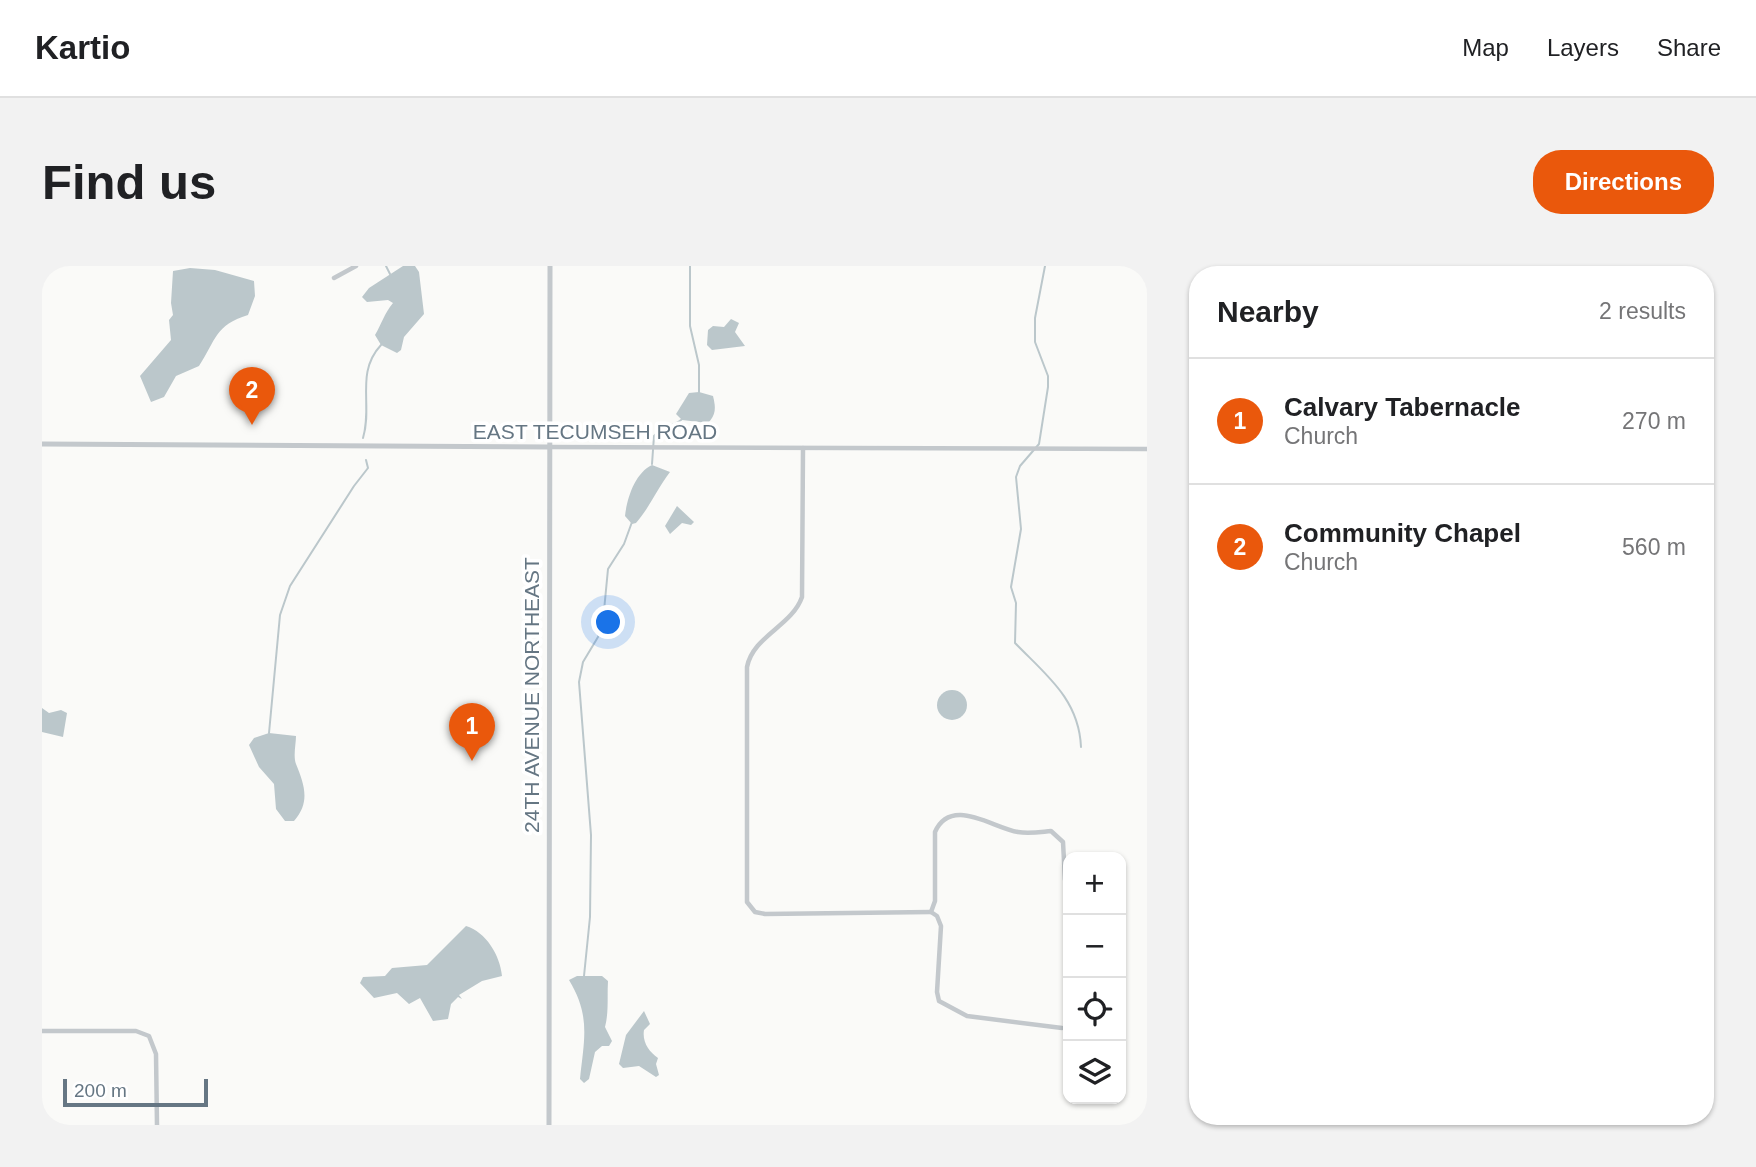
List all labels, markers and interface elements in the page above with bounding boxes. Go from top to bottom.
text: Kartio [35,29,130,66]
text: Map [1462,34,1509,61]
text: Layers [1547,34,1619,61]
text: Share [1657,34,1721,61]
button: Directions [1533,150,1714,214]
text: Find us [42,155,216,209]
text: Nearby [1217,295,1319,328]
text: 2 results [1599,298,1686,324]
pin: 2 [229,367,275,425]
text: Calvary Tabernacle [1284,392,1521,422]
text: 1 [1234,408,1246,434]
text: 270 m [1622,408,1686,434]
street label: EAST TECUMSEH ROAD [473,420,717,443]
text: Church [1284,423,1358,449]
text: Community Chapel [1284,518,1521,548]
text: 2 [1234,534,1246,560]
text: 560 m [1622,534,1686,560]
text: Church [1284,549,1358,575]
street label: 24TH AVENUE NORTHEAST [520,557,543,833]
your location [591,605,625,639]
pin: 1 [449,703,495,761]
map controls [1063,852,1126,1104]
button: + [1063,852,1126,915]
button: − [1063,915,1126,978]
button: locate [1063,978,1126,1041]
button: layers [1063,1041,1126,1104]
scale bar [63,1076,208,1108]
text: 200 m [74,1080,127,1101]

